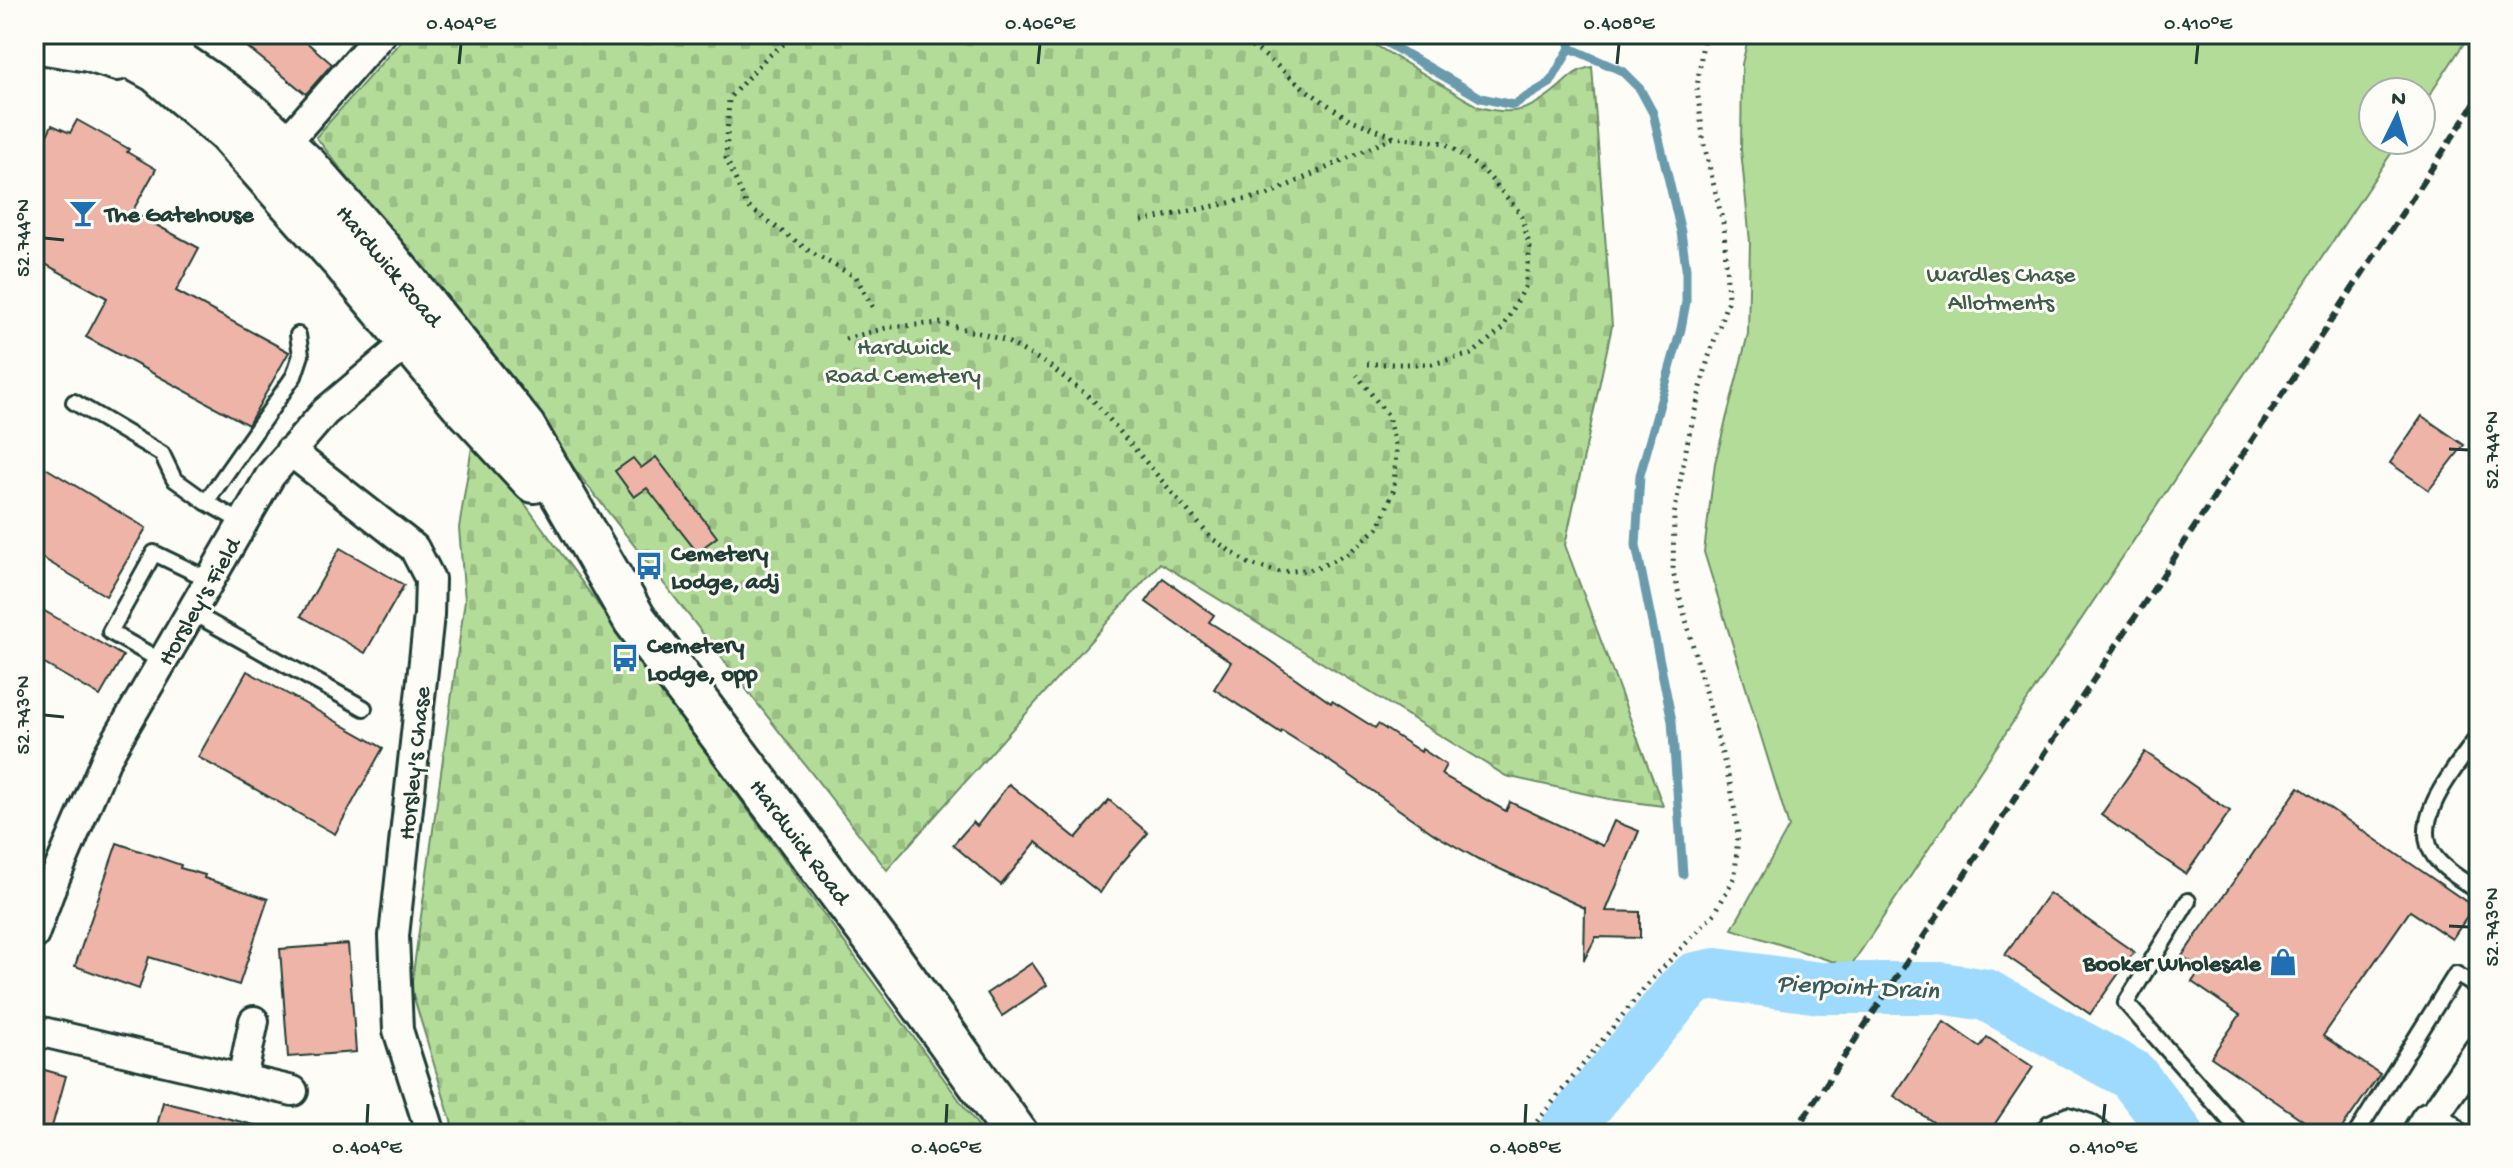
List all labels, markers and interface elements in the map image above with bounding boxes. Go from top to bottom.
text: 0.404°E [426,14,497,37]
text: 0.406°E [1005,14,1077,37]
text: 0.408°E [1584,14,1656,37]
text: 0.410°E [2164,14,2234,37]
north arrow [2357,76,2437,156]
text: N [2390,86,2407,114]
bar icon: The Gatehouse [68,198,98,228]
text: 52.744°N [14,199,37,277]
street label: Hardwick Road [328,200,448,336]
place label: The Gatehouse [103,202,255,231]
park label: Wardles Chase Allotments [1927,262,2076,319]
park label: Hardwick Road Cemetery [825,335,981,392]
text: 52.744°N [2483,411,2506,489]
street label: Horsley's Field [153,532,250,672]
place label: Cemetery Lodge, adj [671,541,780,598]
bus stop icon: Cemetery Lodge, adj [634,551,664,581]
place label: Cemetery Lodge, opp [647,633,758,690]
bus stop icon: Cemetery Lodge, opp [610,643,640,673]
text: 52.743°N [14,676,37,754]
street label: Horsley's Chase [394,685,439,841]
street label: Hardwick Road [741,774,856,913]
text: 52.743°N [2483,888,2506,966]
shop icon: Booker Wholesale [2268,947,2298,977]
place label: Booker Wholesale [2082,951,2263,980]
water label: Pierpoint Drain [1776,970,1940,1009]
text: 0.404°E [332,1138,403,1161]
text: 0.406°E [911,1138,983,1161]
text: 0.408°E [1490,1138,1562,1161]
text: 0.410°E [2069,1138,2139,1161]

